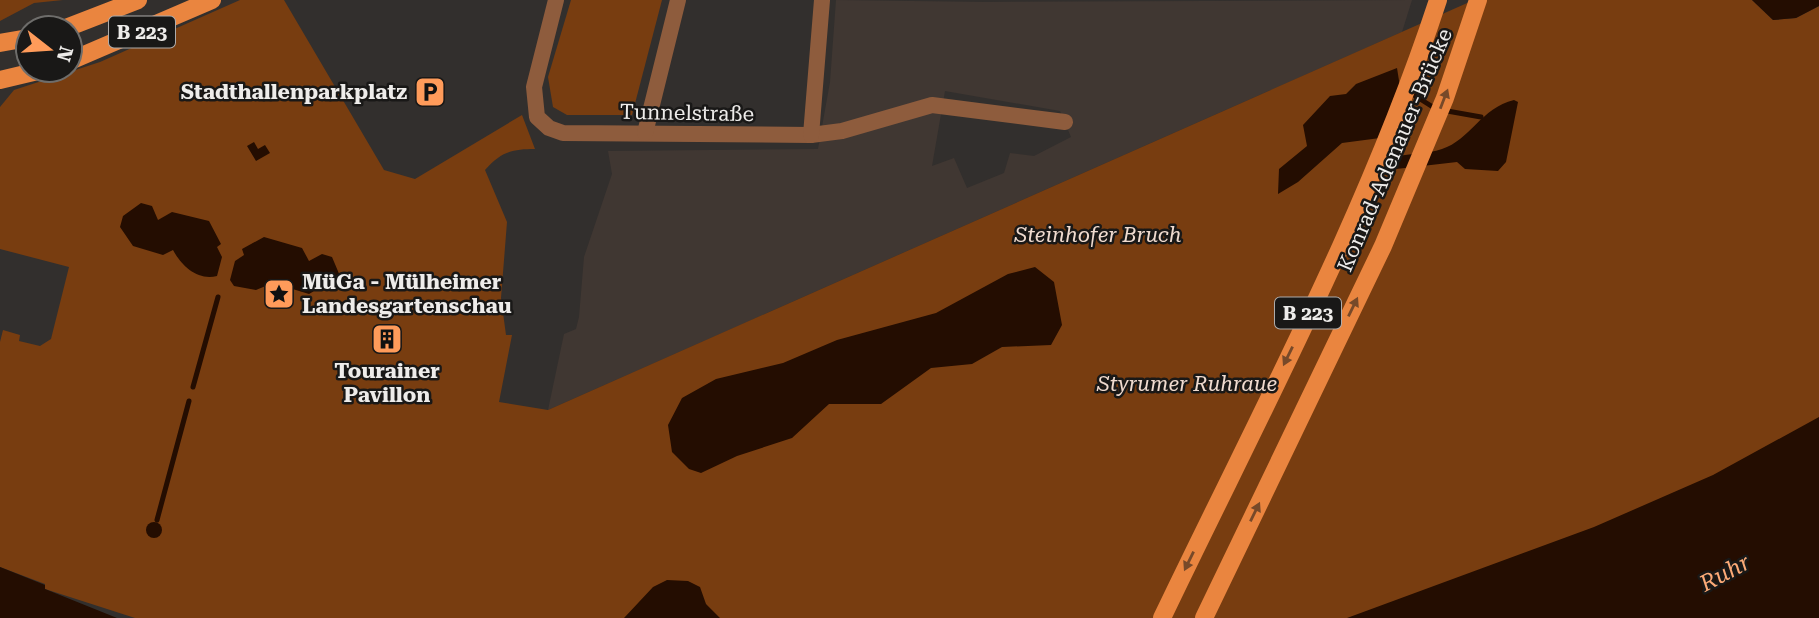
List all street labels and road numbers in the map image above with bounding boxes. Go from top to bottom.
road number: B 223 [109,16,175,48]
street label: Konrad-Adenauer-Brücke [1333,25,1457,275]
street label: Tunnelstraße [620,100,754,126]
road number: B 223 [1275,298,1341,328]

